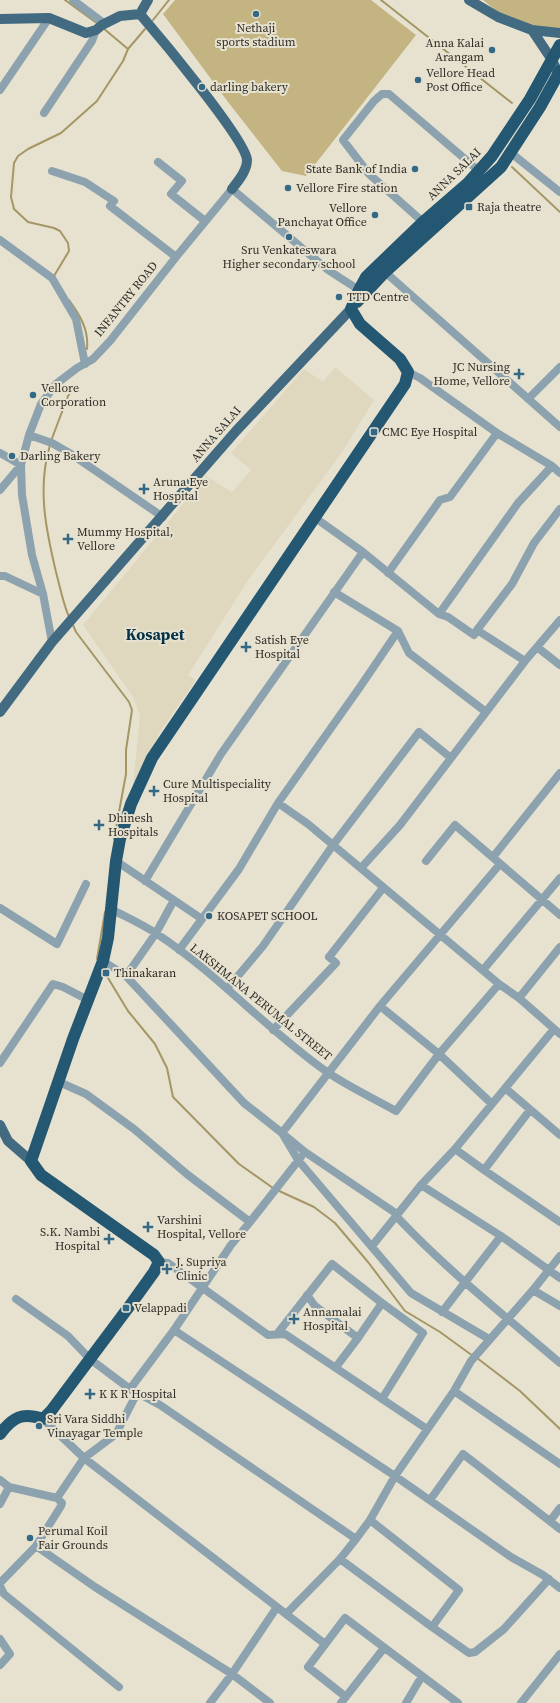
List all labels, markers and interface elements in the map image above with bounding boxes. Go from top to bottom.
marker: Nethaji sports stadium [251,9,261,19]
place label: Nethaji sports stadium [216,20,296,50]
place label: Anna Kalai Arangam [425,35,484,65]
marker: Anna Kalai Arangam [487,45,497,55]
place label: Vellore Head Post Office [426,65,495,95]
marker: Vellore Head Post Office [413,75,423,85]
place label: darling bakery [210,79,289,95]
marker: darling bakery [197,82,207,92]
street label: ANNA SALAI [424,144,484,204]
place label: State Bank of India [306,161,408,177]
marker: State Bank of India [410,164,420,174]
place label: Vellore Fire station [296,180,398,196]
marker: Vellore Fire station [283,183,293,193]
place label: Raja theatre [477,199,541,215]
place label: Vellore Panchayat Office [278,200,367,230]
marker: Raja theatre [464,202,474,212]
marker: Vellore Panchayat Office [370,210,380,220]
marker: Sru Venkateswara Higher secondary school [284,232,294,242]
place label: Sru Venkateswara Higher secondary school [222,242,356,272]
street label: INFANTRY ROAD [91,258,161,340]
place label: TTD Centre [347,289,409,305]
marker: TTD Centre [334,292,344,302]
place label: JC Nursing Home, Vellore [433,359,510,389]
marker: JC Nursing Home, Vellore [513,368,525,380]
place label: Vellore Corporation [41,380,106,410]
marker: Vellore Corporation [28,390,38,400]
street label: ANNA SALAI [187,403,245,465]
place label: CMC Eye Hospital [382,424,478,440]
marker: CMC Eye Hospital [369,427,379,437]
place label: Darling Bakery [20,448,101,464]
marker: Darling Bakery [7,451,17,461]
place label: Aruna Eye Hospital [153,474,208,504]
marker: Aruna Eye Hospital [138,483,150,495]
place label: Mummy Hospital, Vellore [77,524,173,554]
marker: Mummy Hospital, Vellore [62,533,74,545]
district label: Kosapet [125,623,185,645]
place label: Satish Eye Hospital [255,632,309,662]
marker: Satish Eye Hospital [240,641,252,653]
place label: Cure Multispeciality Hospital [163,776,272,806]
marker: Cure Multispeciality Hospital [148,785,160,797]
place label: Dhinesh Hospitals [108,810,158,840]
marker: Dhinesh Hospitals [93,819,105,831]
place label: KOSAPET SCHOOL [217,908,318,924]
marker: KOSAPET SCHOOL [204,911,214,921]
street label: LAKSHMANA PERUMAL STREET [187,940,336,1065]
place label: Thinakaran [114,965,176,981]
marker: Thinakaran [101,968,111,978]
place label: Varshini Hospital, Vellore [157,1212,246,1242]
marker: Varshini Hospital, Vellore [142,1221,154,1233]
place label: S.K. Nambi Hospital [40,1224,100,1254]
marker: S.K. Nambi Hospital [103,1233,115,1245]
place label: J. Supriya Clinic [175,1254,228,1284]
marker: J. Supriya Clinic [161,1263,173,1275]
place label: Velappadi [134,1300,187,1316]
marker: Velappadi [121,1303,131,1313]
place label: Annamalai Hospital [303,1304,362,1334]
marker: Annamalai Hospital [288,1313,300,1325]
place label: K K R Hospital [99,1386,177,1402]
marker: K K R Hospital [84,1388,96,1400]
place label: Sri Vara Siddhi Vinayagar Temple [47,1411,143,1441]
marker: Sri Vara Siddhi Vinayagar Temple [34,1421,44,1431]
place label: Perumal Koil Fair Grounds [38,1523,108,1553]
marker: Perumal Koil Fair Grounds [25,1533,35,1543]

